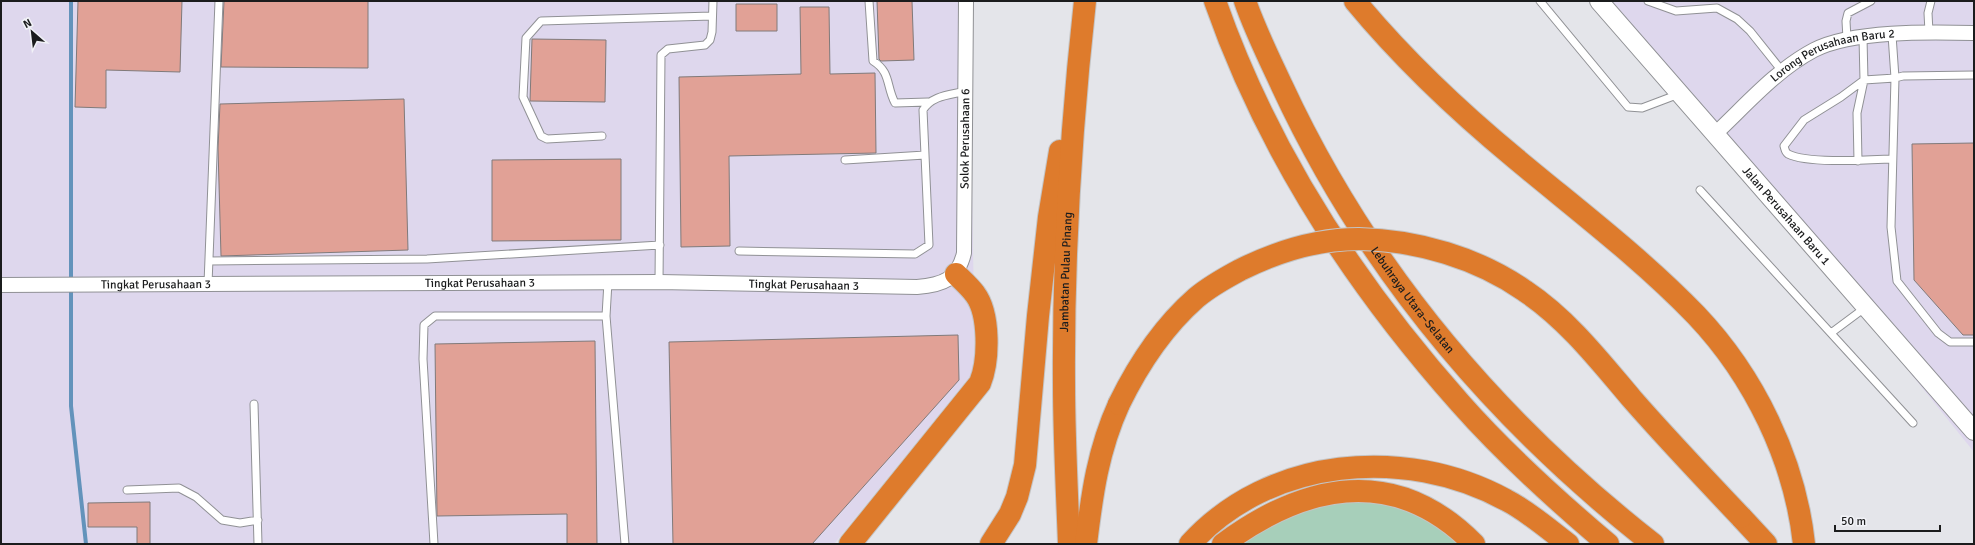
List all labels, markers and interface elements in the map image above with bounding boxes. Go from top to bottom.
north arrow [12,12,52,52]
text: N [21,16,34,31]
street label: Lorong Perusahaan Baru 2 [1767,26,1895,86]
street label: Solok Perusahaan 6 [958,88,973,189]
street label: Jalan Perusahaan Baru 1 [1739,164,1833,269]
street label: Jambatan Pulau Pinang [1057,212,1076,332]
street label: Lebuhraya Utara–Selatan [1367,244,1457,357]
street label: Tingkat Perusahaan 3 [425,276,535,291]
street label: Tingkat Perusahaan 3 [101,277,211,293]
street label: Tingkat Perusahaan 3 [749,277,859,294]
scale bar [1835,507,1940,533]
text: 50 m [1841,514,1866,529]

